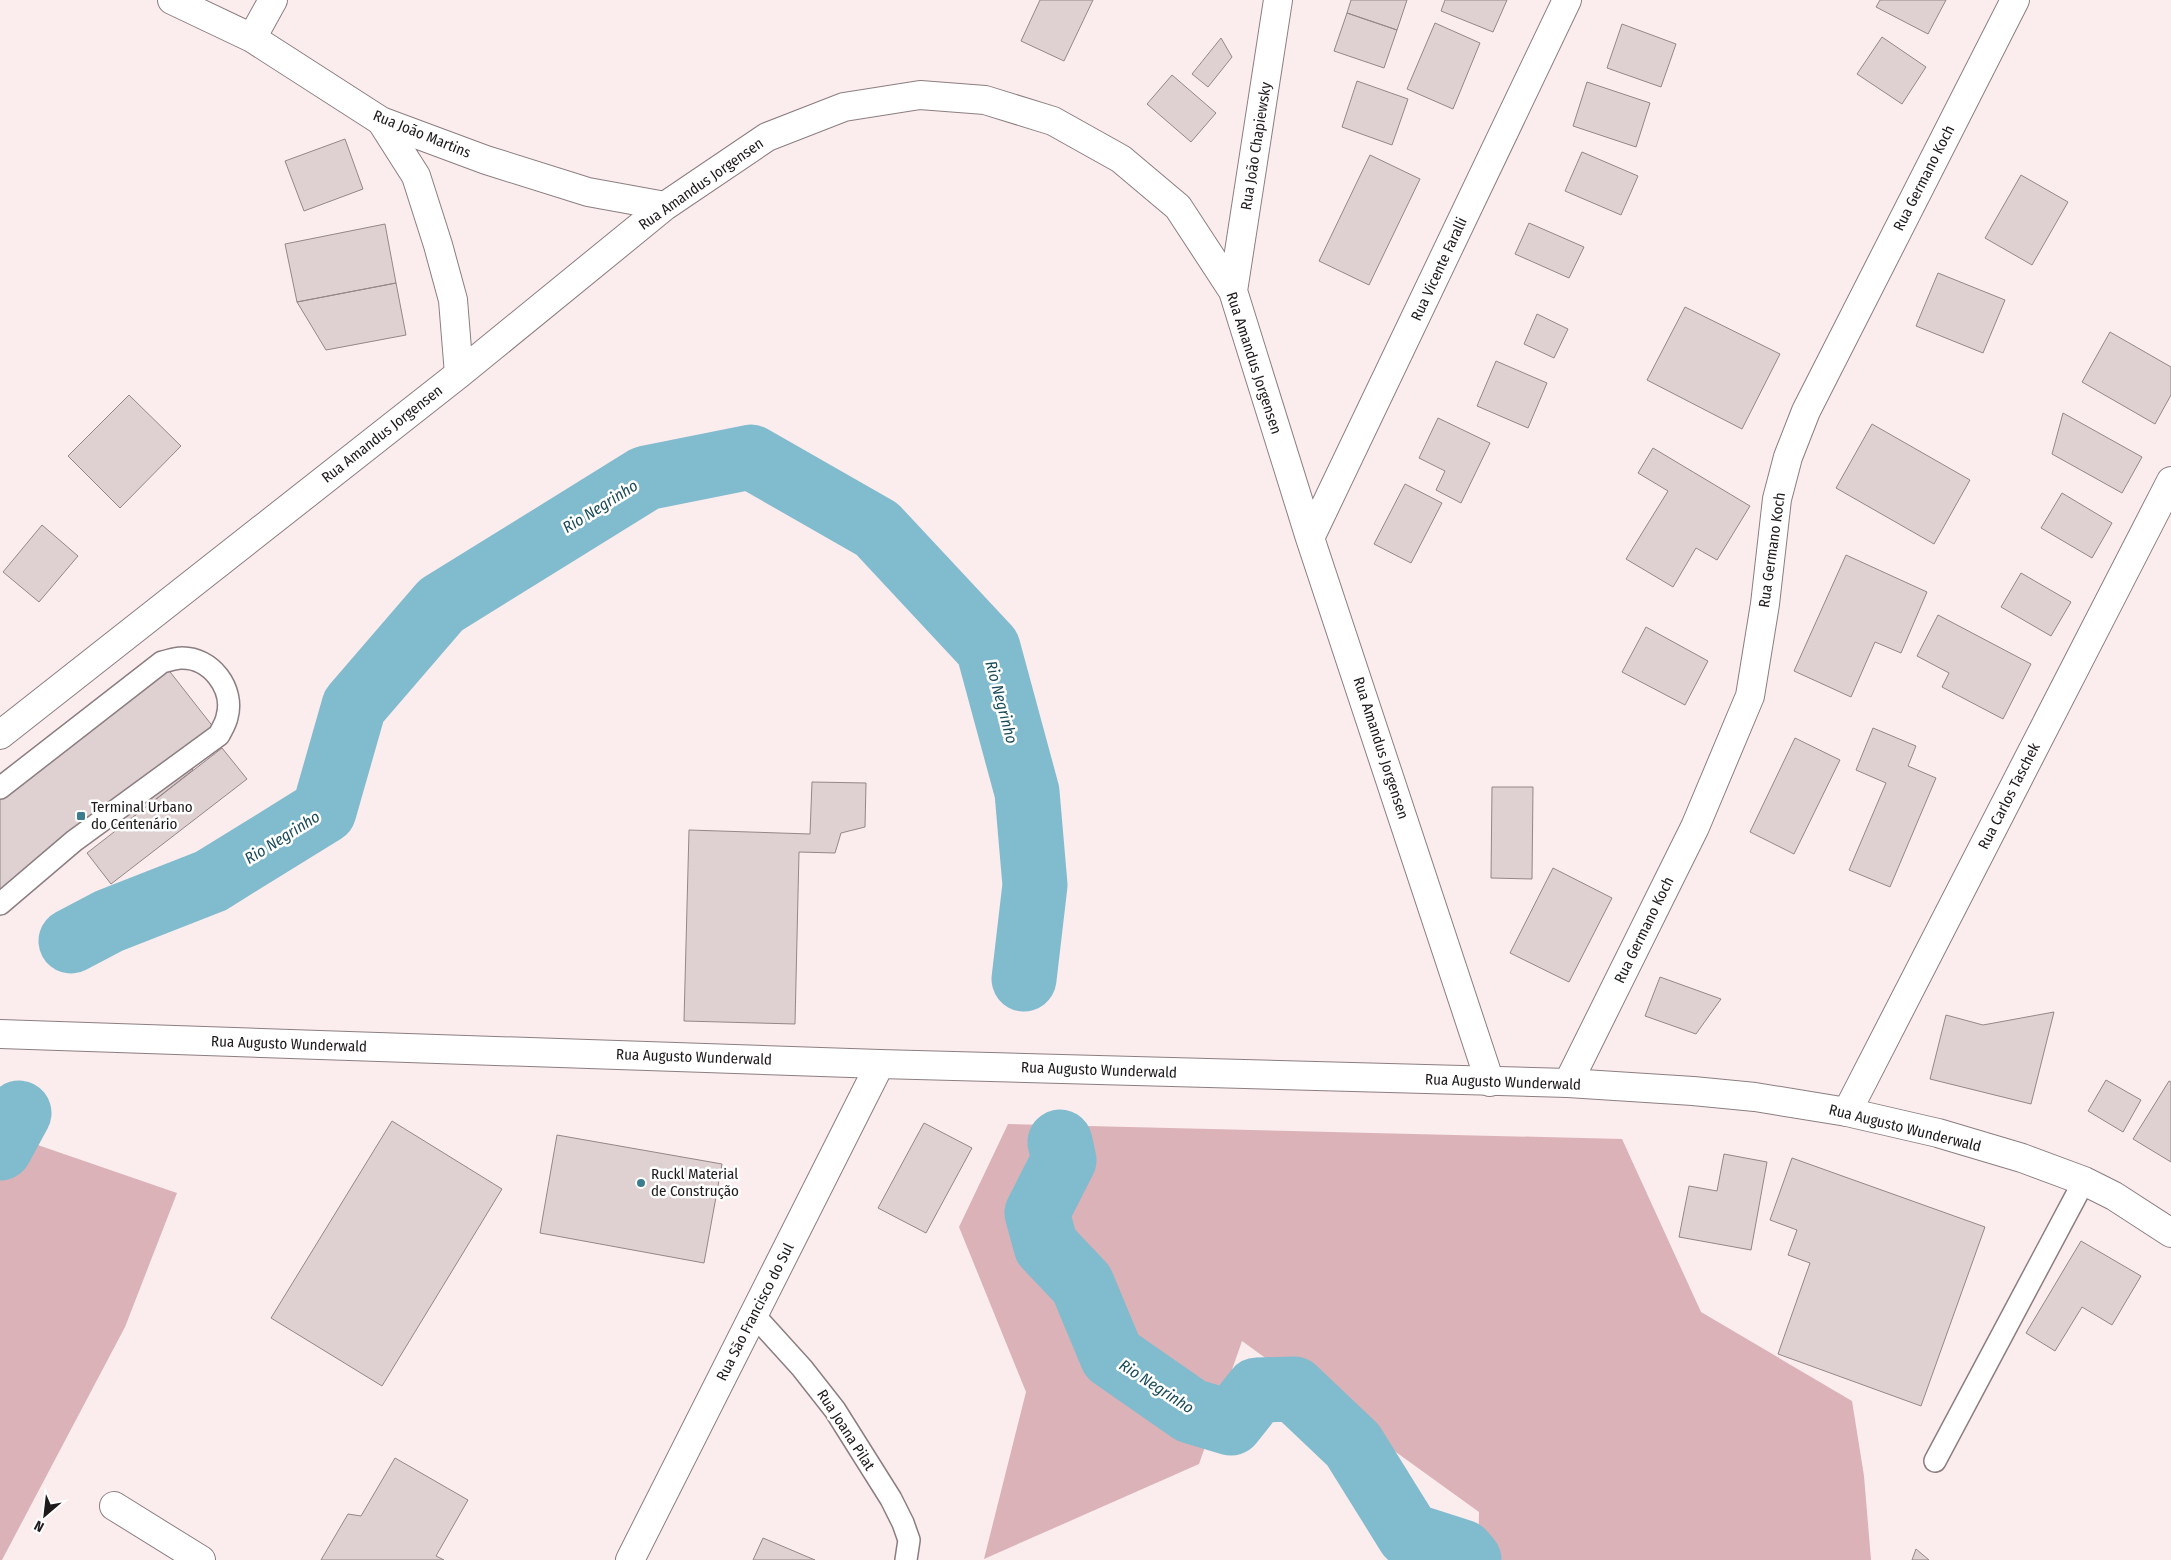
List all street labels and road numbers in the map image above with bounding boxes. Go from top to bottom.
street label: Rua João Chapiewsky [1237,80,1275,211]
street label: Rua João Martins [371,106,473,162]
street label: Rua Germano Koch [1890,122,1958,234]
street label: Rua Amandus Jorgensen [635,134,767,234]
street label: Rua Vicente Faralli [1407,214,1471,324]
street label: Rua Amandus Jorgensen [1223,290,1285,436]
street label: Rua Amandus Jorgensen [318,381,446,487]
street label: Rua Germano Koch [1755,491,1789,609]
street label: Rua Amandus Jorgensen [1350,675,1412,821]
street label: Rua Carlos Taschek [1974,740,2044,852]
street label: Rua Germano Koch [1610,874,1678,986]
street label: Rua Augusto Wunderwald [211,1032,367,1056]
street label: Rua Augusto Wunderwald [616,1045,772,1069]
street label: Rua Augusto Wunderwald [1021,1058,1177,1082]
street label: Rua Augusto Wunderwald [1425,1070,1581,1094]
street label: Rua Augusto Wunderwald [1827,1100,1983,1156]
street label: Rua São Francisco do Sul [712,1240,798,1384]
street label: Rua Joana Pilat [813,1386,879,1474]

